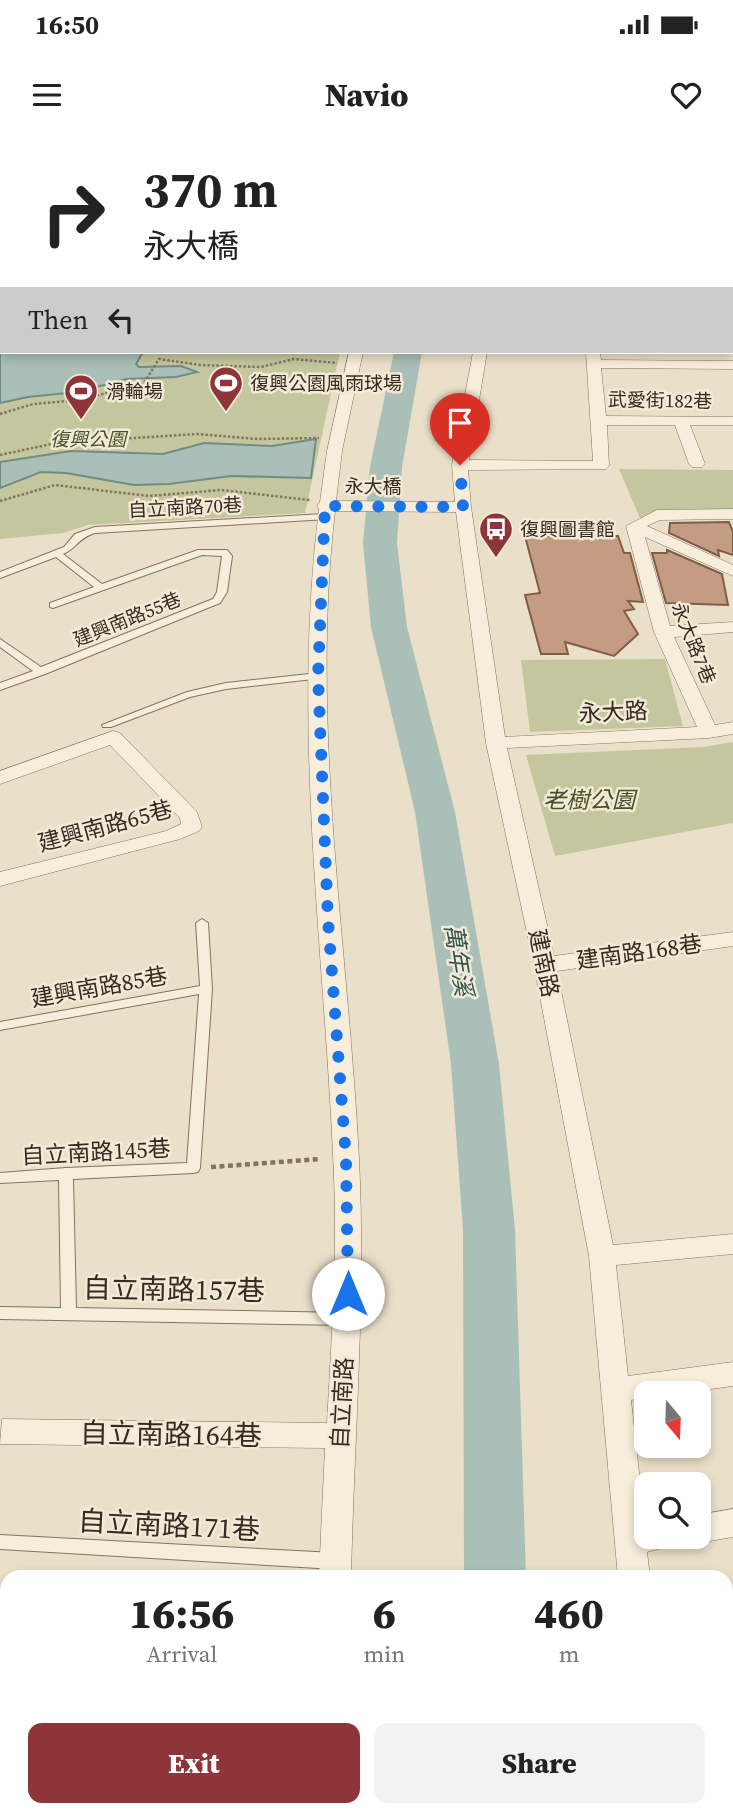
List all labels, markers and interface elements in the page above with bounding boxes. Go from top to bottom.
text: 16:50 [35,7,99,43]
text: Navio [325,73,408,117]
icon: menu [28,76,66,114]
icon: heart [667,76,705,114]
text: 370 m [143,156,278,223]
icon: right [28,168,119,259]
text: 永大橋 [143,224,239,268]
icon: left [102,301,140,339]
text: Then [28,302,88,338]
sports icon: 復興公園風雨球場 [207,364,245,413]
place label: 復興公園風雨球場 [250,370,402,396]
sports icon: 滑輪場 [62,372,100,421]
place label: 滑輪場 [106,378,163,404]
street label: 武愛街182巷 [608,386,712,414]
pin [430,393,490,465]
icon: arrive [441,404,479,442]
park label: 復興公園 [50,426,129,452]
street label: 永大橋 [344,473,402,499]
street label: 自立南路70巷 [127,491,243,523]
bus stop icon: 復興圖書館 [477,510,515,559]
place label: 復興圖書館 [520,516,615,542]
street label: 建興南路55巷 [69,586,185,652]
street label: 永大路7巷 [666,598,722,688]
street label: 永大路 [578,694,648,730]
park label: 老樹公園 [543,784,638,816]
street label: 建興南路65巷 [34,793,176,859]
water label: 萬年溪 [437,922,481,1001]
street label: 建南路 [521,926,567,1000]
street label: 建南路168巷 [574,927,704,977]
street label: 建興南路85巷 [28,959,170,1015]
street label: 自立南路145巷 [21,1132,171,1172]
position arrow [311,1257,385,1331]
street label: 自立南路157巷 [83,1268,265,1310]
street label: 自立南路 [324,1356,360,1450]
north arrow [634,1381,710,1458]
map controls [634,1381,711,1549]
street label: 自立南路164巷 [80,1413,262,1455]
button: search [634,1472,711,1549]
street label: 自立南路171巷 [77,1501,261,1549]
text: 16:56 [129,1584,234,1642]
text: 6 [373,1584,396,1642]
text: 460 [534,1584,604,1642]
text: Arrival [146,1638,217,1670]
text: min [364,1638,405,1670]
text: m [559,1638,579,1670]
button: Exit [28,1723,360,1803]
button: Share [374,1723,705,1803]

